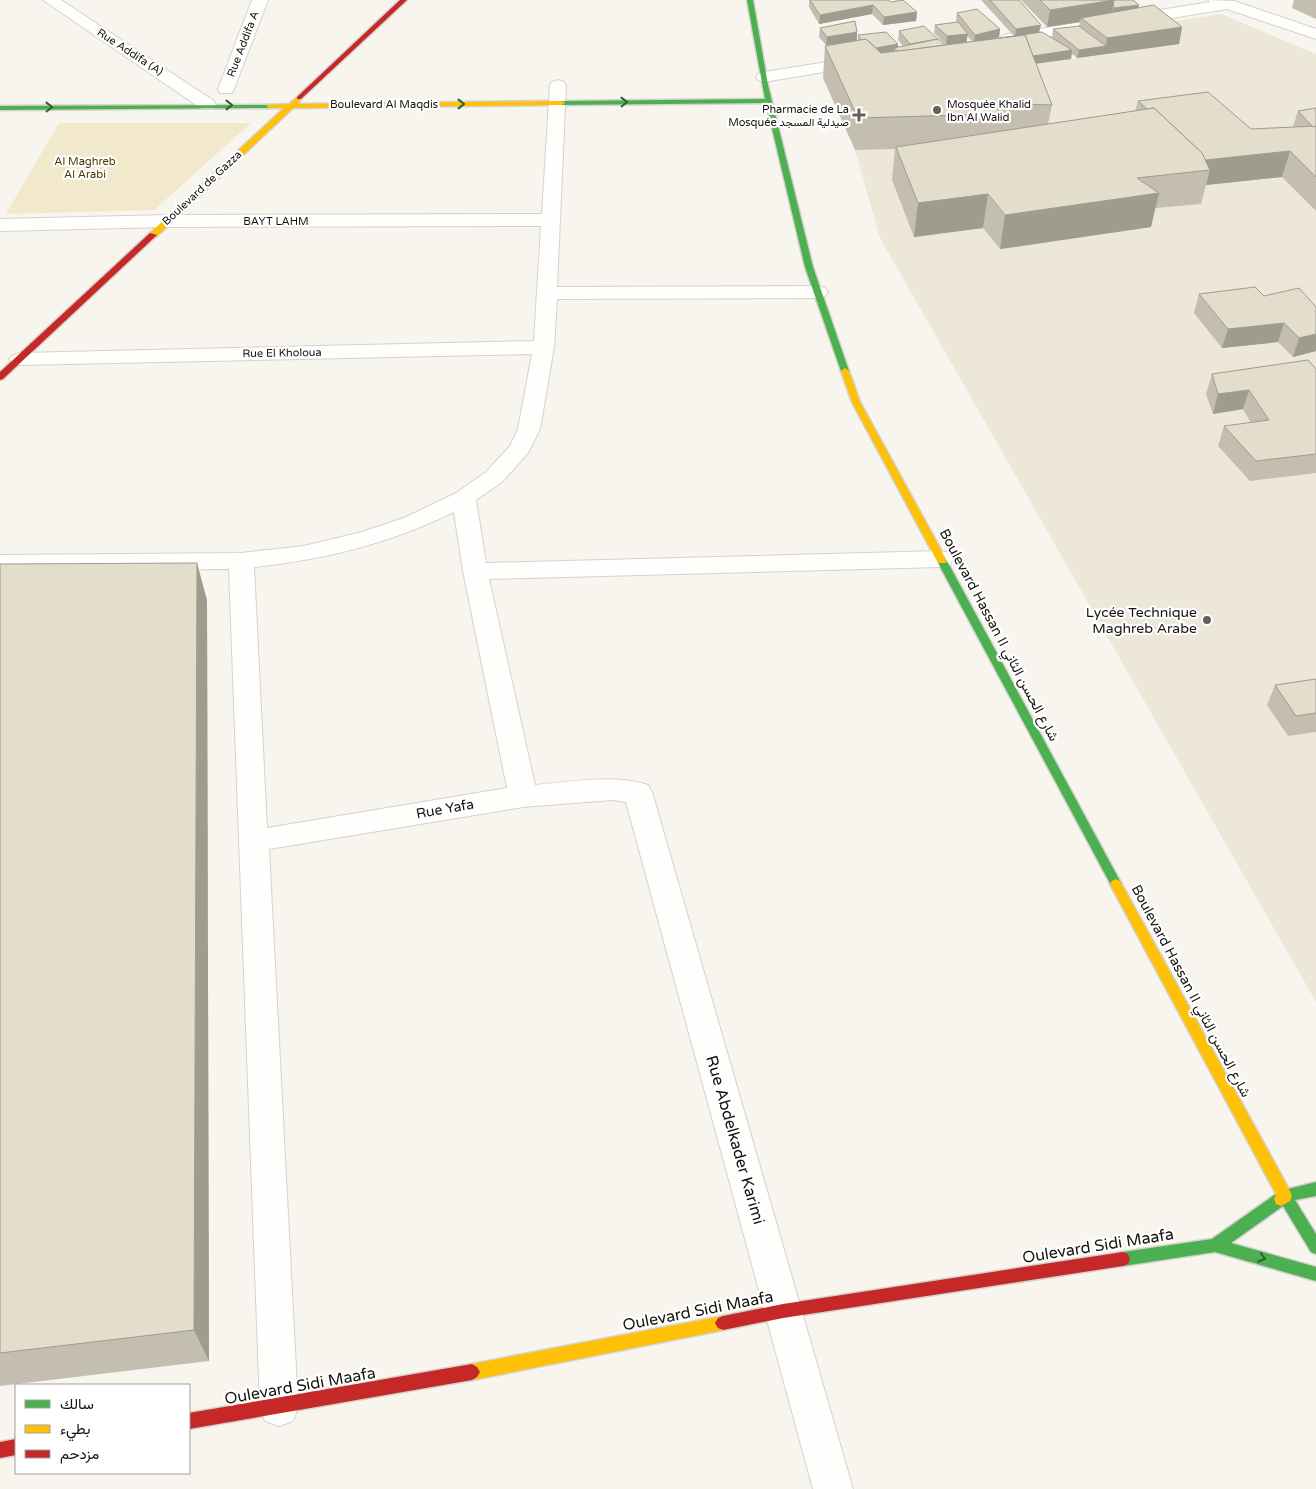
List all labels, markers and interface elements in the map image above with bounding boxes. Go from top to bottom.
street label: Rue Addifa A [224,9,262,79]
street label: Rue Addifa (A) [95,26,165,78]
one-way arrow [620,97,628,107]
street label: Boulevard Al Maqdis [330,98,438,111]
place label: Mosquée Khalid Ibn Al Walid [947,98,1031,124]
one-way arrow [458,99,465,109]
one-way arrow [225,100,233,110]
one-way arrow [45,102,53,112]
place label: Pharmacie de La Mosquée صيدلية المسجد [728,103,849,129]
marker: Mosquée Khalid Ibn Al Walid [931,104,943,116]
marker: Pharmacie de La Mosquée صيدلية المسجد [853,109,865,121]
street label: Boulevard de Gazza [160,148,244,228]
park label: Al Maghreb Al Arabi [54,155,116,181]
street label: BAYT LAHM [243,215,309,228]
street label: Rue El Kholoua [242,346,322,360]
street label: Boulevard Hassan II شارع الحسن الثاني [933,526,1062,745]
place label: Lycée Technique Maghreb Arabe [1086,604,1197,637]
marker: Lycée Technique Maghreb Arabe [1201,614,1213,626]
street label: Rue Yafa [415,796,475,822]
street label: Boulevard Hassan II شارع الحسن الثاني [1125,882,1254,1101]
street label: Rue Abdelkader Karimi [701,1053,769,1227]
street label: Oulevard Sidi Maafa [1021,1224,1175,1268]
one-way arrow [1258,1253,1266,1263]
street label: Oulevard Sidi Maafa [621,1287,775,1335]
street label: Oulevard Sidi Maafa [223,1363,377,1409]
legend [15,1384,190,1474]
text: سالك [60,1395,94,1413]
text: بطيء [60,1420,90,1442]
text: مزدحم [60,1445,99,1464]

